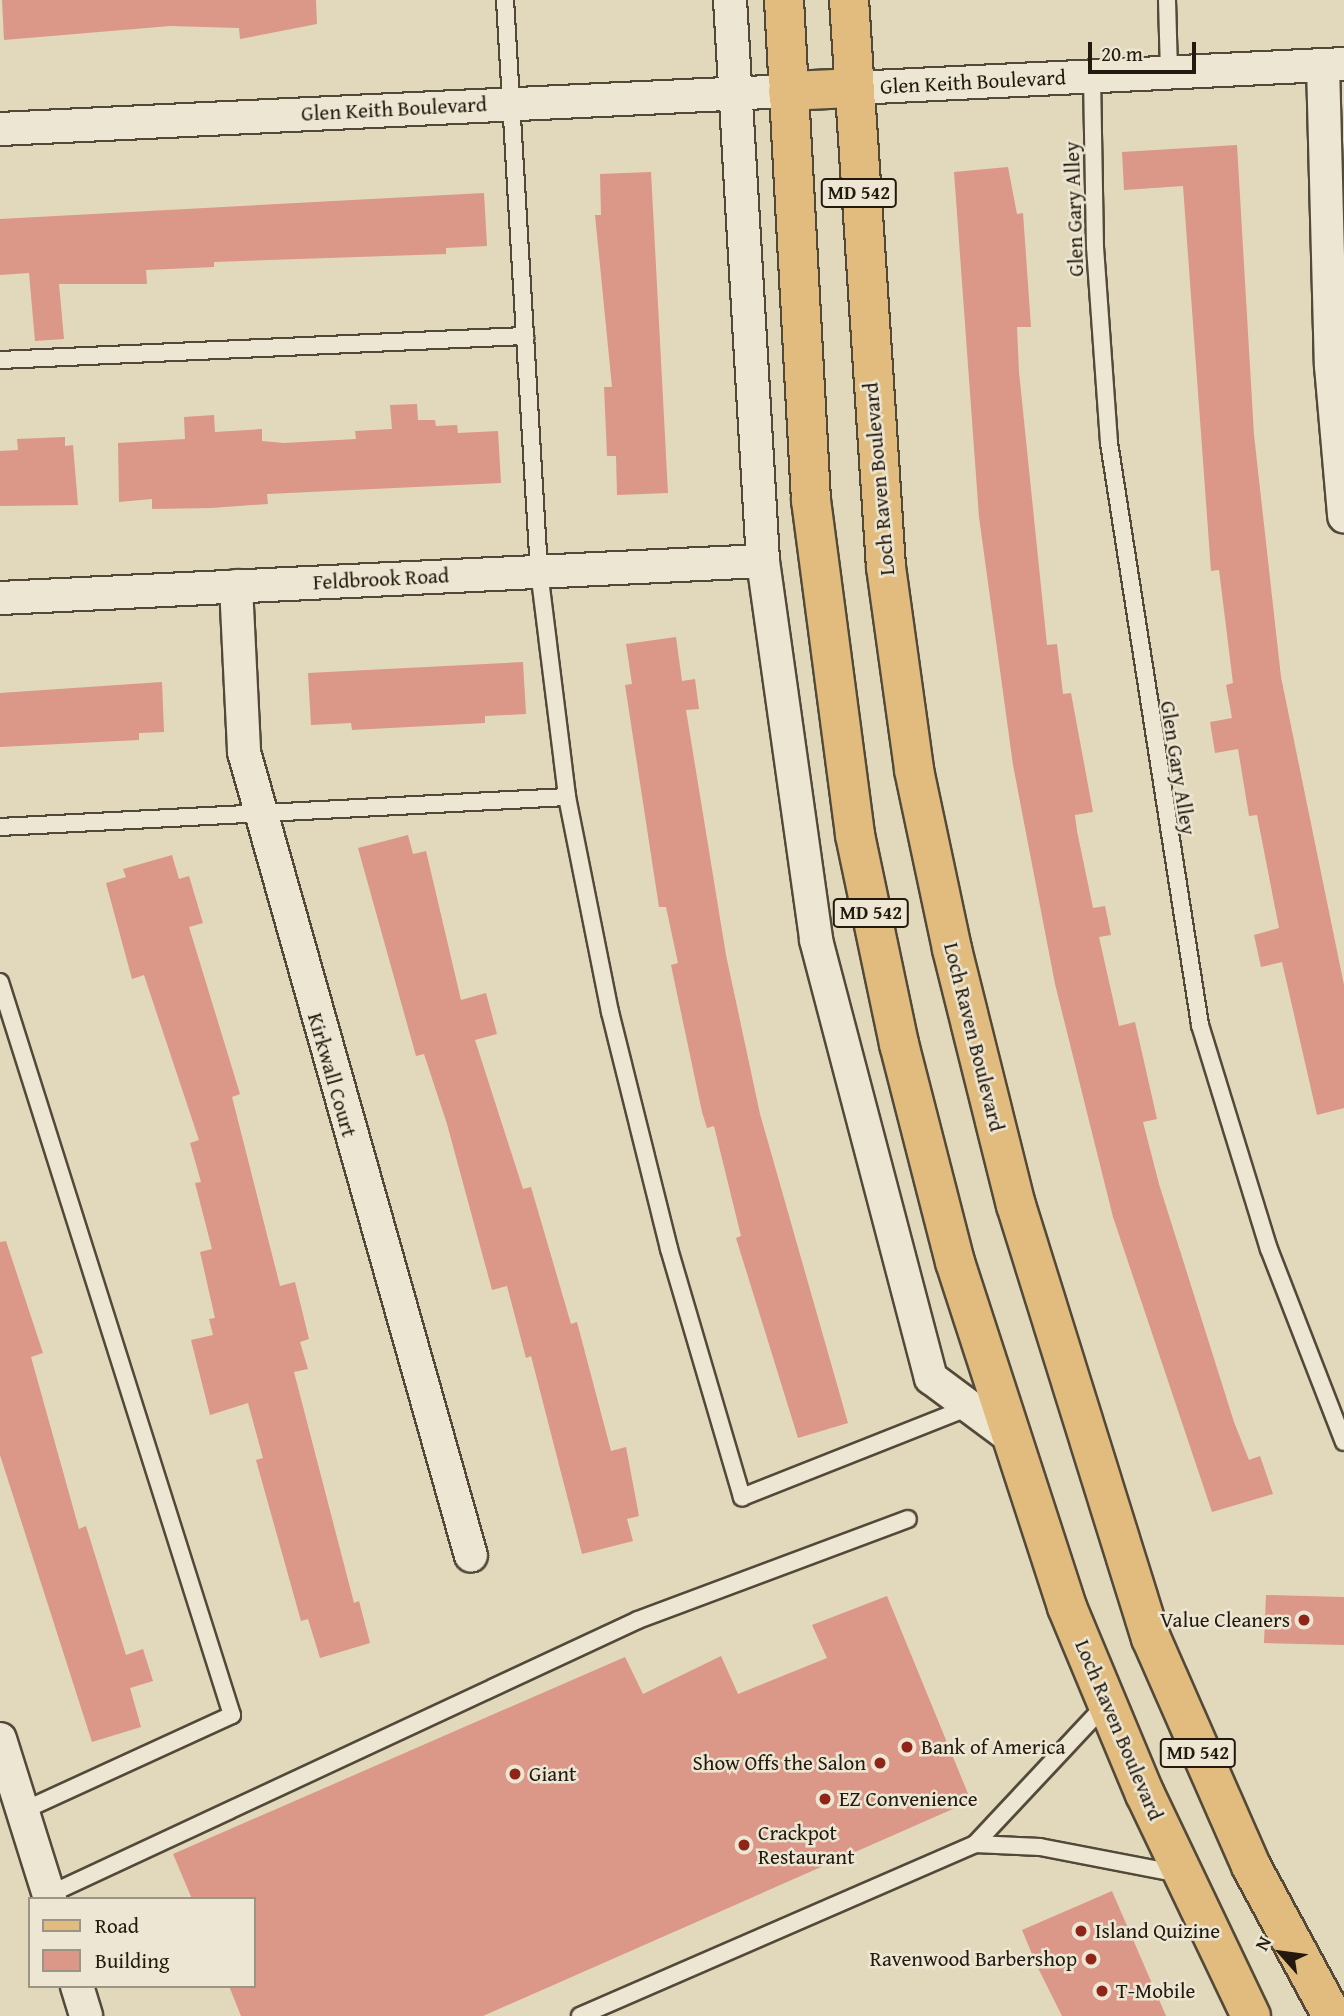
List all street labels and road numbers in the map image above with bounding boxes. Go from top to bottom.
street label: Glen Keith Boulevard [880,65,1066,99]
street label: Glen Keith Boulevard [301,92,487,126]
street label: Glen Gary Alley [1059,141,1089,277]
road number: MD 542 [820,178,898,209]
street label: Loch Raven Boulevard [858,381,900,577]
street label: Feldbrook Road [312,563,450,595]
street label: Glen Gary Alley [1155,699,1201,837]
road number: MD 542 [832,897,910,928]
street label: Loch Raven Boulevard [938,940,1010,1134]
street label: Kirkwall Court [302,1010,362,1140]
street label: Loch Raven Boulevard [1070,1636,1168,1824]
road number: MD 542 [1160,1737,1236,1768]

